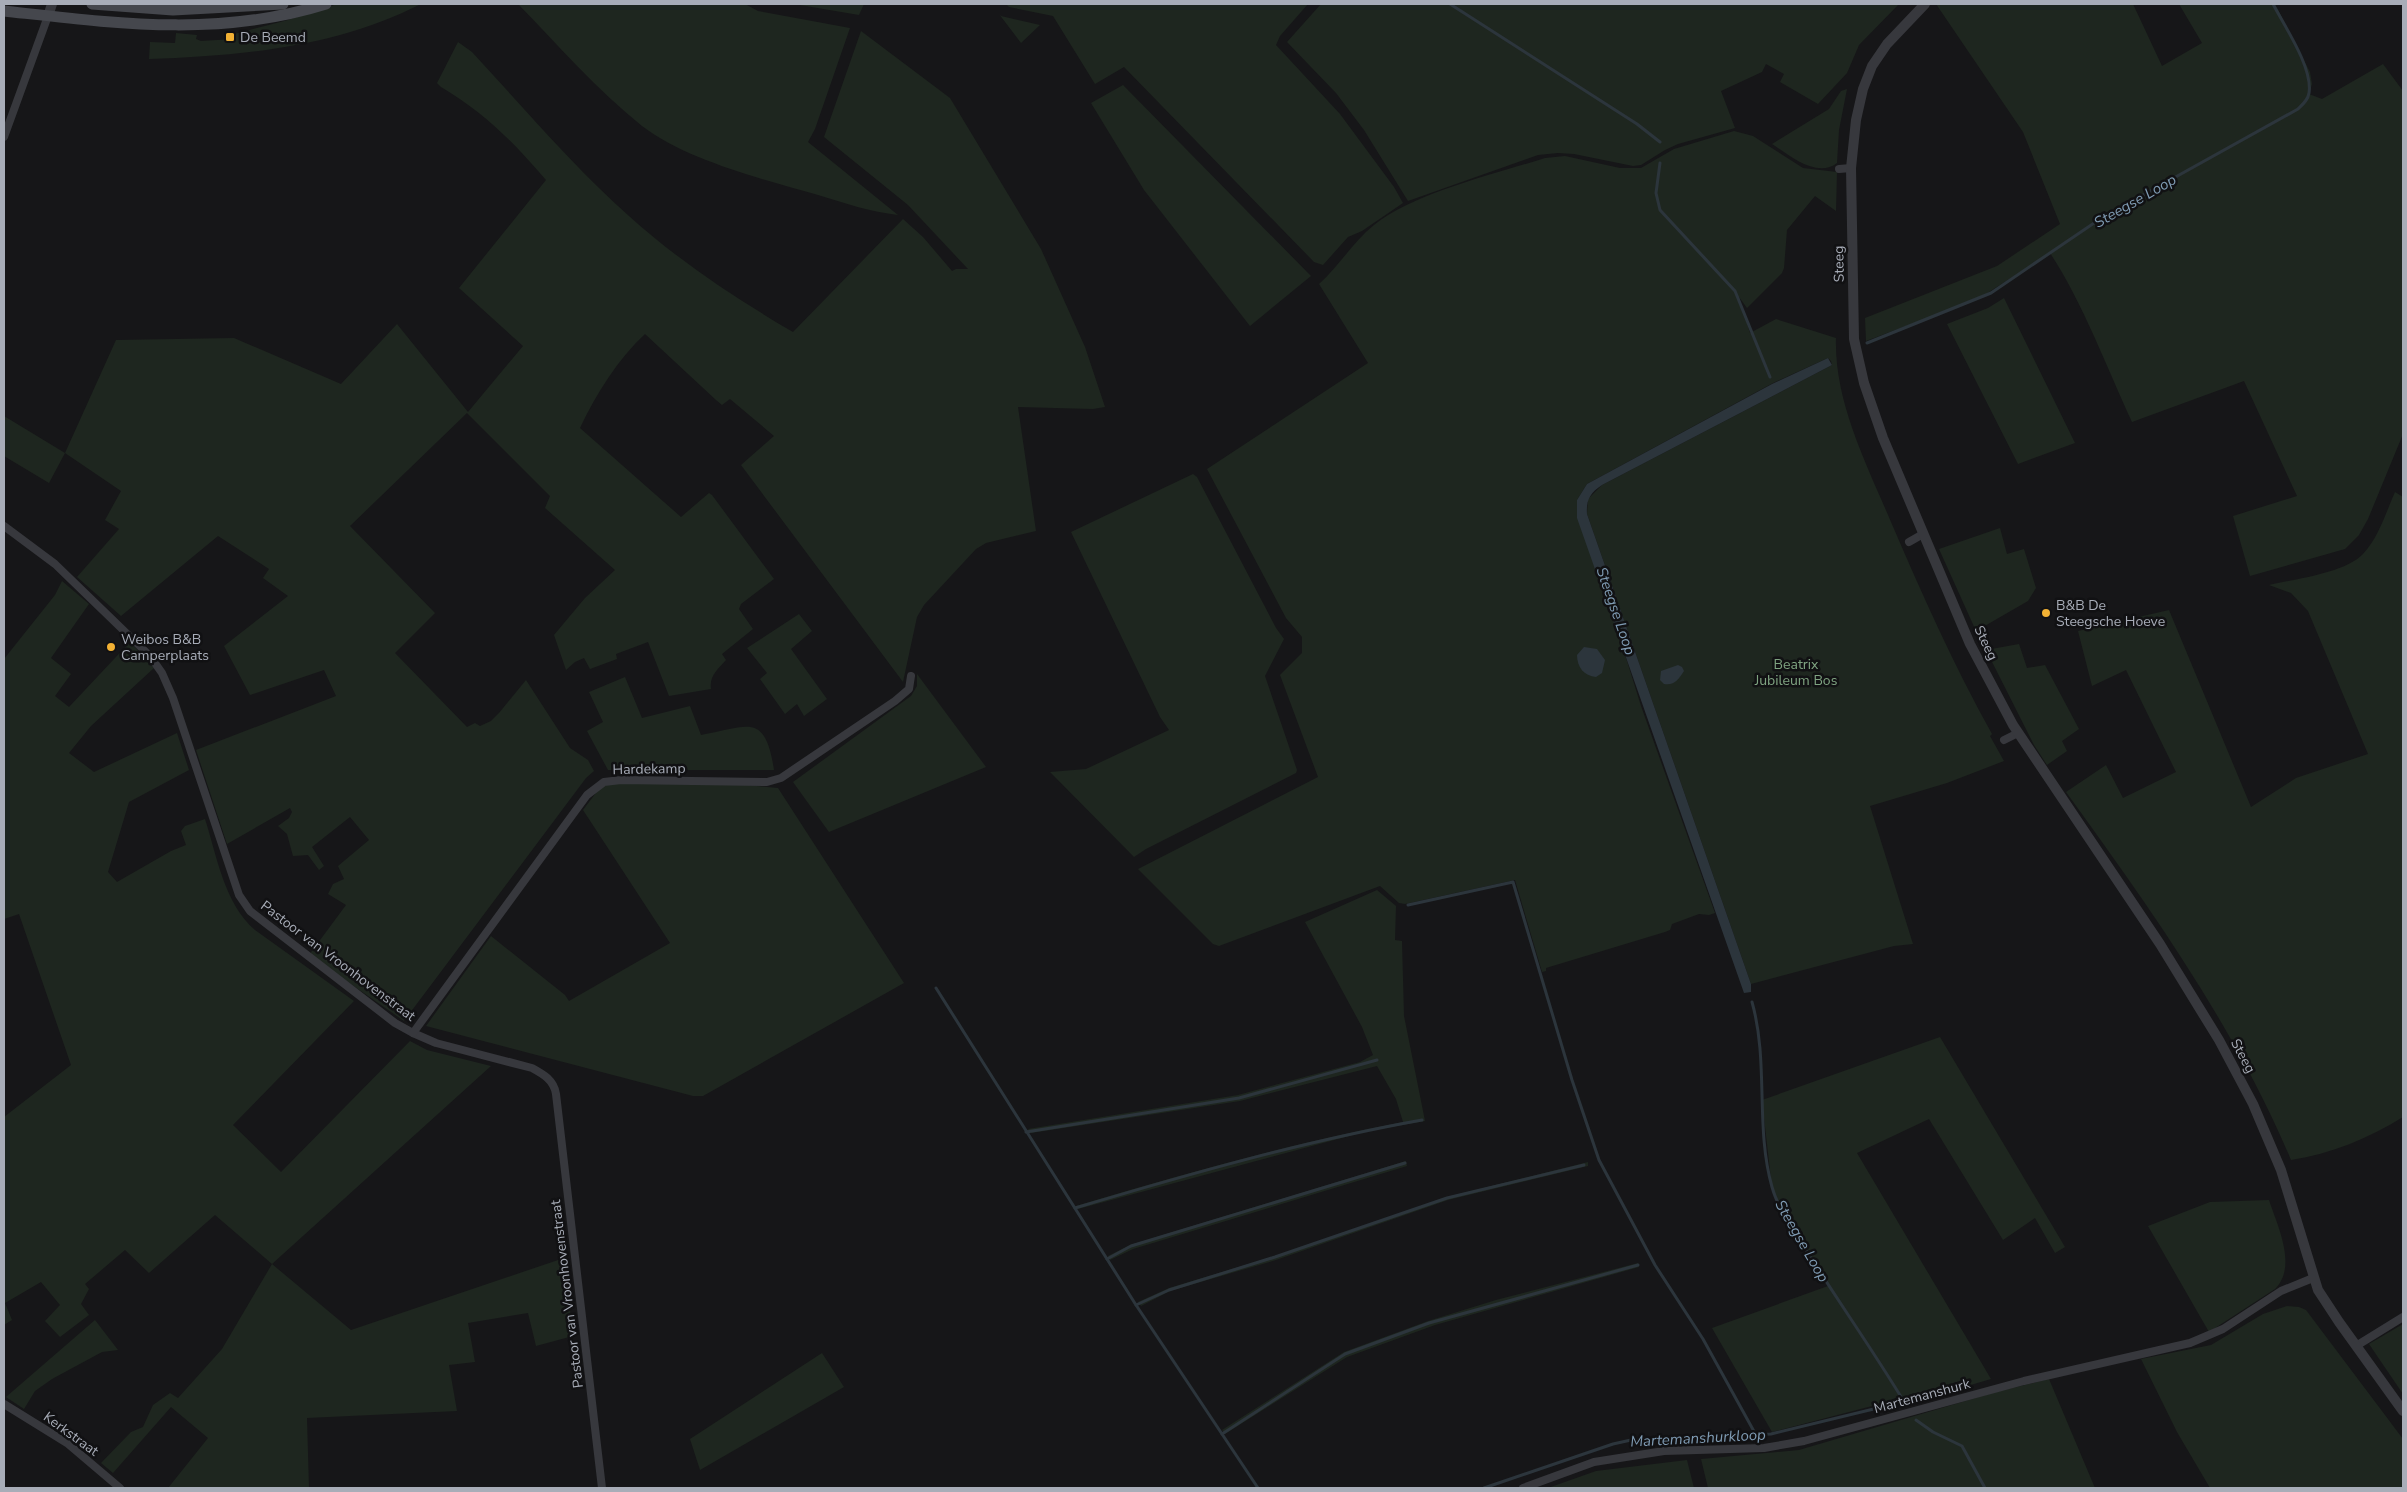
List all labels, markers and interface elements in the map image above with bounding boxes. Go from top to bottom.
place label: De Beemd [240,28,306,47]
marker: De Beemd [224,31,236,43]
water label: Steegse Loop [2090,169,2180,233]
street label: Steeg [1829,246,1849,282]
water label: Steegse Loop [1592,564,1640,658]
place label: B&B De Steegsche Hoeve [2056,596,2165,631]
marker: B&B De Steegsche Hoeve [2040,607,2052,619]
street label: Steeg [1969,622,2003,664]
place label: Weibos B&B Camperplaats [121,630,209,665]
marker: Weibos B&B Camperplaats [105,641,117,653]
park label: Beatrix Jubileum Bos [1754,655,1838,690]
street label: Hardekamp [612,759,686,779]
street label: Pastoor van Vroonhovenstraat [257,896,419,1026]
street label: Steeg [2226,1035,2260,1077]
water label: Steegse Loop [1770,1196,1834,1286]
street label: Pastoor van Vroonhovenstraat [546,1199,588,1389]
street label: Martemanshurk [1872,1374,1973,1418]
street label: Kerkstraat [39,1407,103,1461]
water label: Martemanshurkloop [1630,1424,1767,1452]

